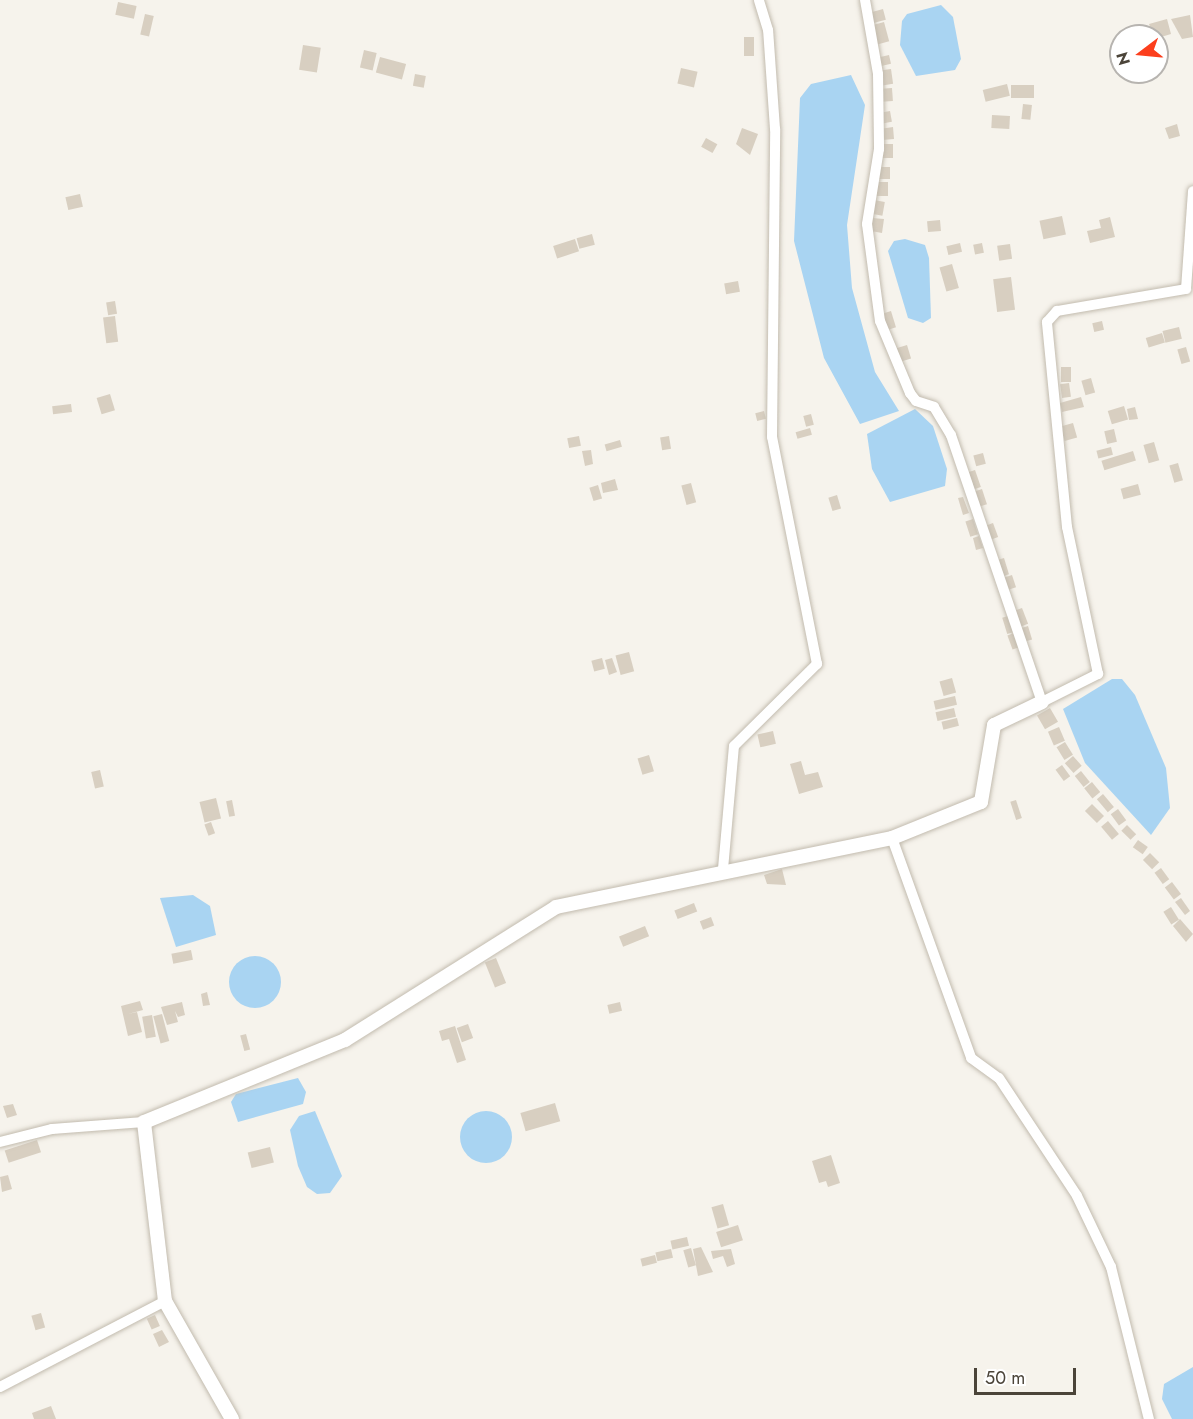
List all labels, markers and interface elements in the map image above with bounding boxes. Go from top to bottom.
north arrow [1109,24,1169,84]
text: N [1110,49,1136,68]
scale bar [977,1356,1079,1394]
text: 50 m [985,1365,1025,1391]

